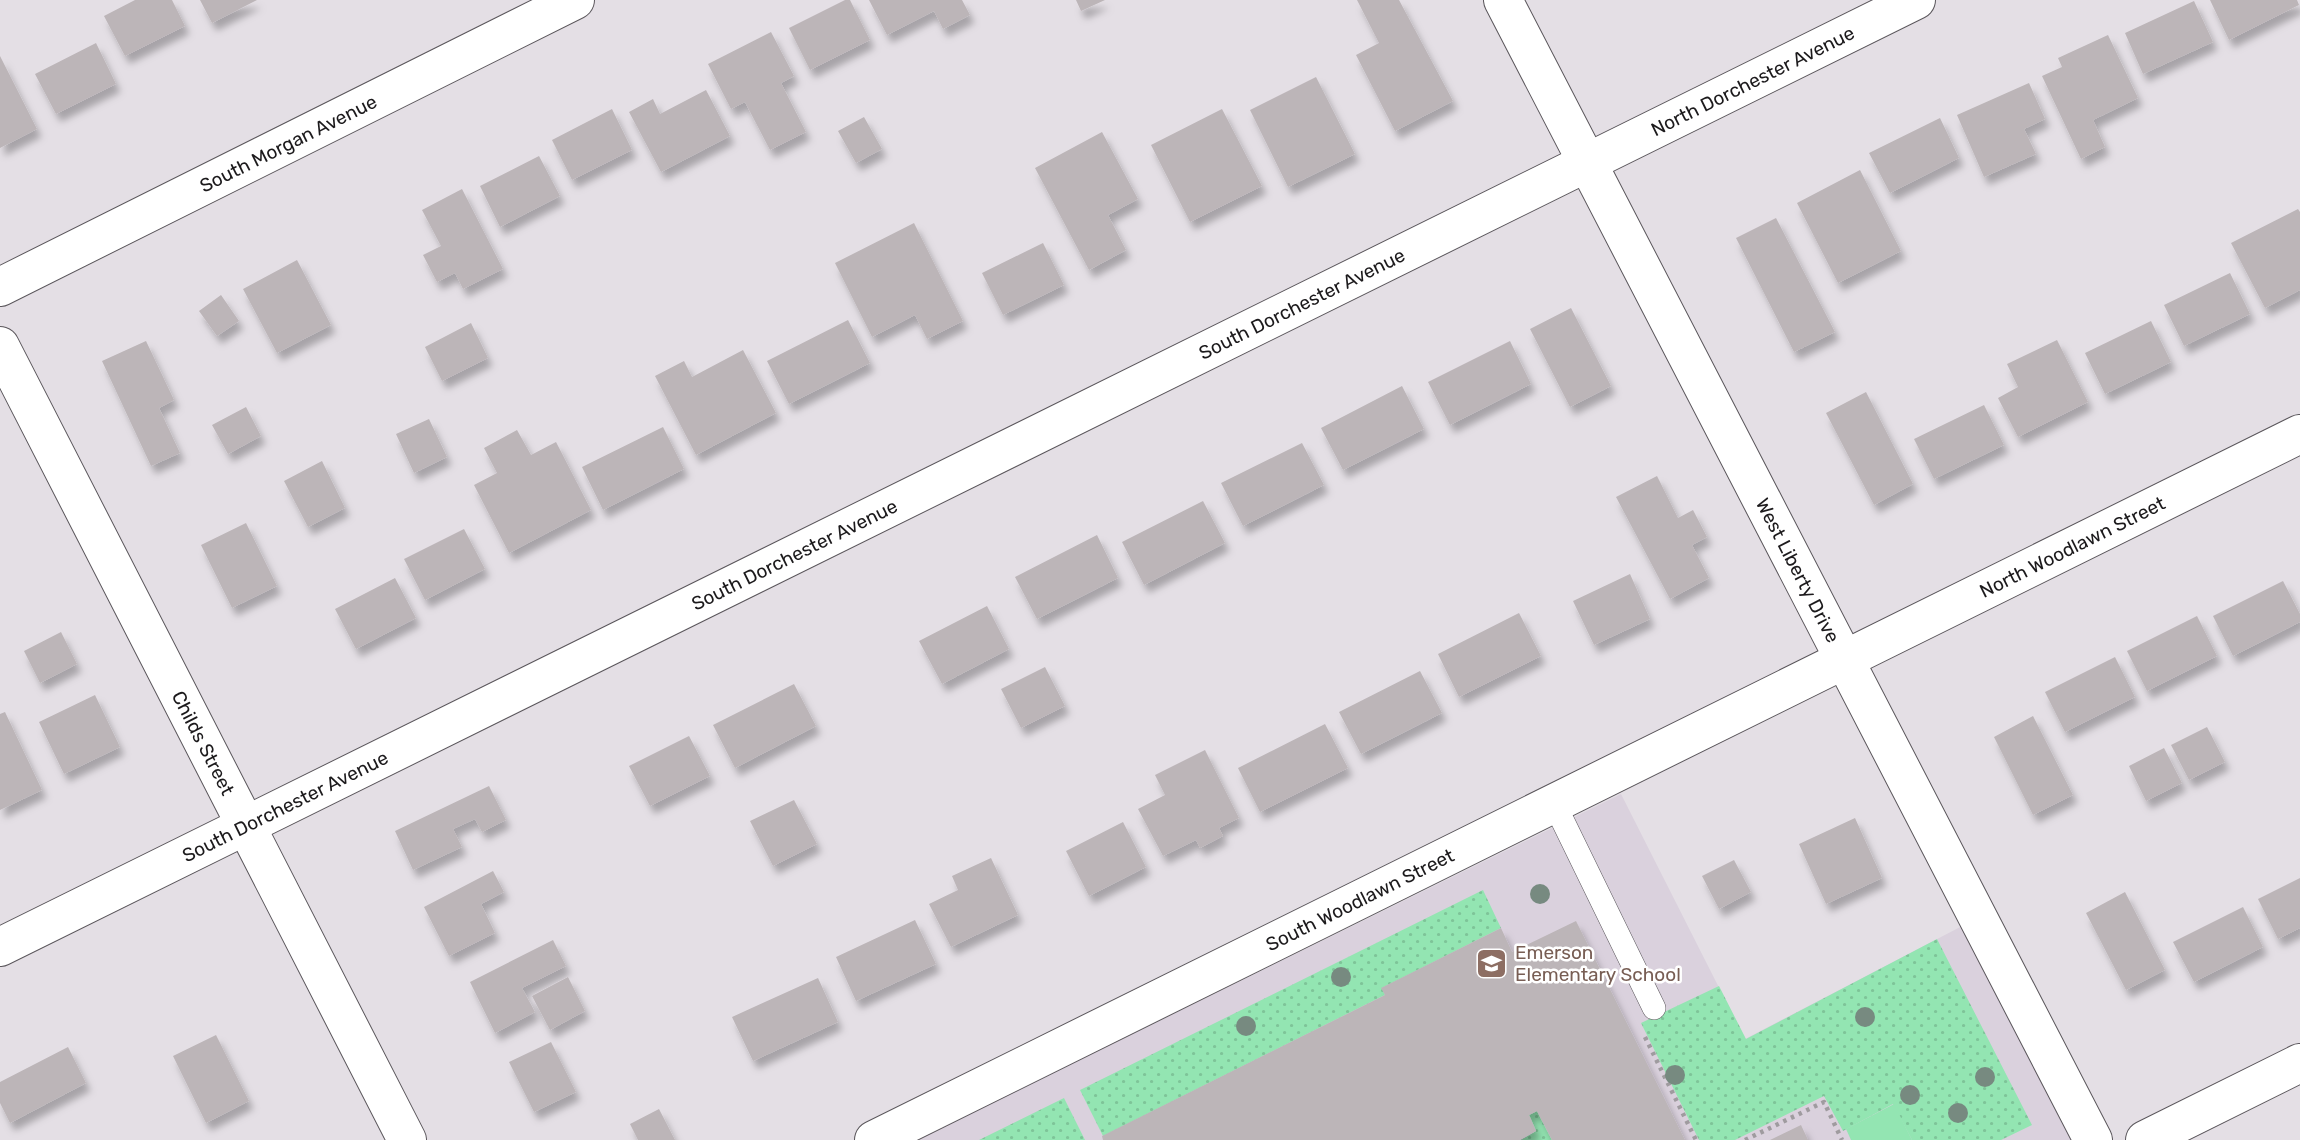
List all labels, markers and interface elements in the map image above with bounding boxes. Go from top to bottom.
street label: North Dorchester Avenue [1647,21,1858,141]
street label: South Morgan Avenue [196,90,381,197]
street label: South Dorchester Avenue [1195,243,1409,365]
street label: North Woodlawn Street [1976,491,2170,603]
street label: South Dorchester Avenue [688,494,901,615]
street label: West Liberty Drive [1751,494,1845,647]
street label: Childs Street [167,687,240,800]
street label: South Dorchester Avenue [178,746,392,867]
street label: South Woodlawn Street [1262,843,1458,956]
place label: Emerson Elementary School [1515,941,1681,986]
school or university icon: Emerson Elementary School [1475,946,1509,980]

